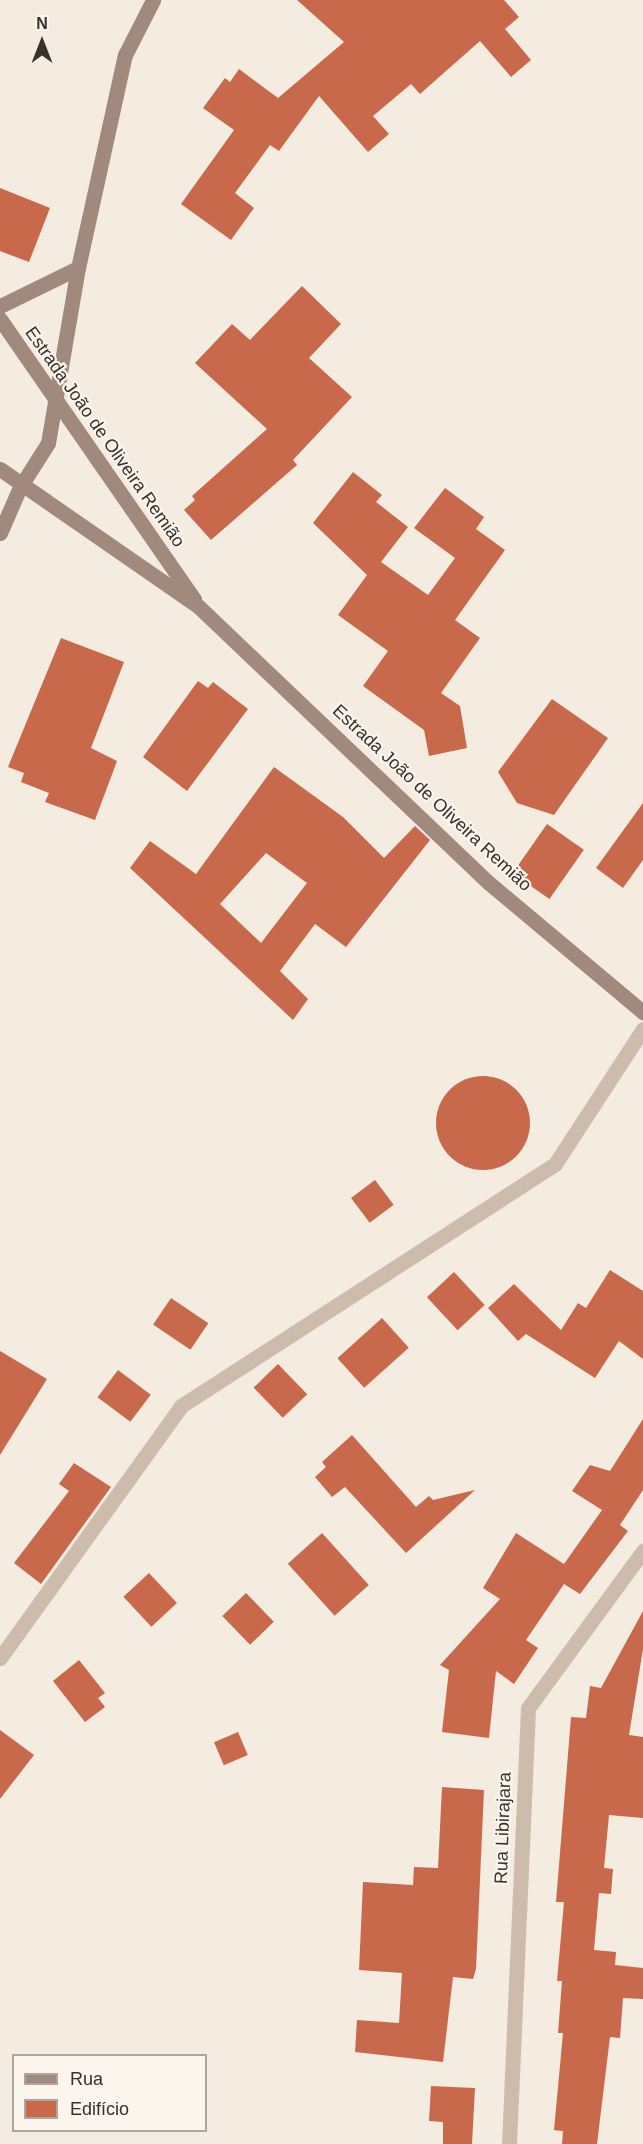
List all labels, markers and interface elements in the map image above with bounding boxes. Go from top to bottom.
north arrow [12,12,72,72]
text: N [36,15,48,32]
street label: Estrada João de Oliveira Remião [20,323,190,551]
street label: Estrada João de Oliveira Remião [328,700,536,896]
street label: Rua Libirajara [490,1772,516,1884]
legend [12,2054,207,2132]
text: Rua [70,2069,103,2089]
text: Edifício [70,2099,129,2119]

